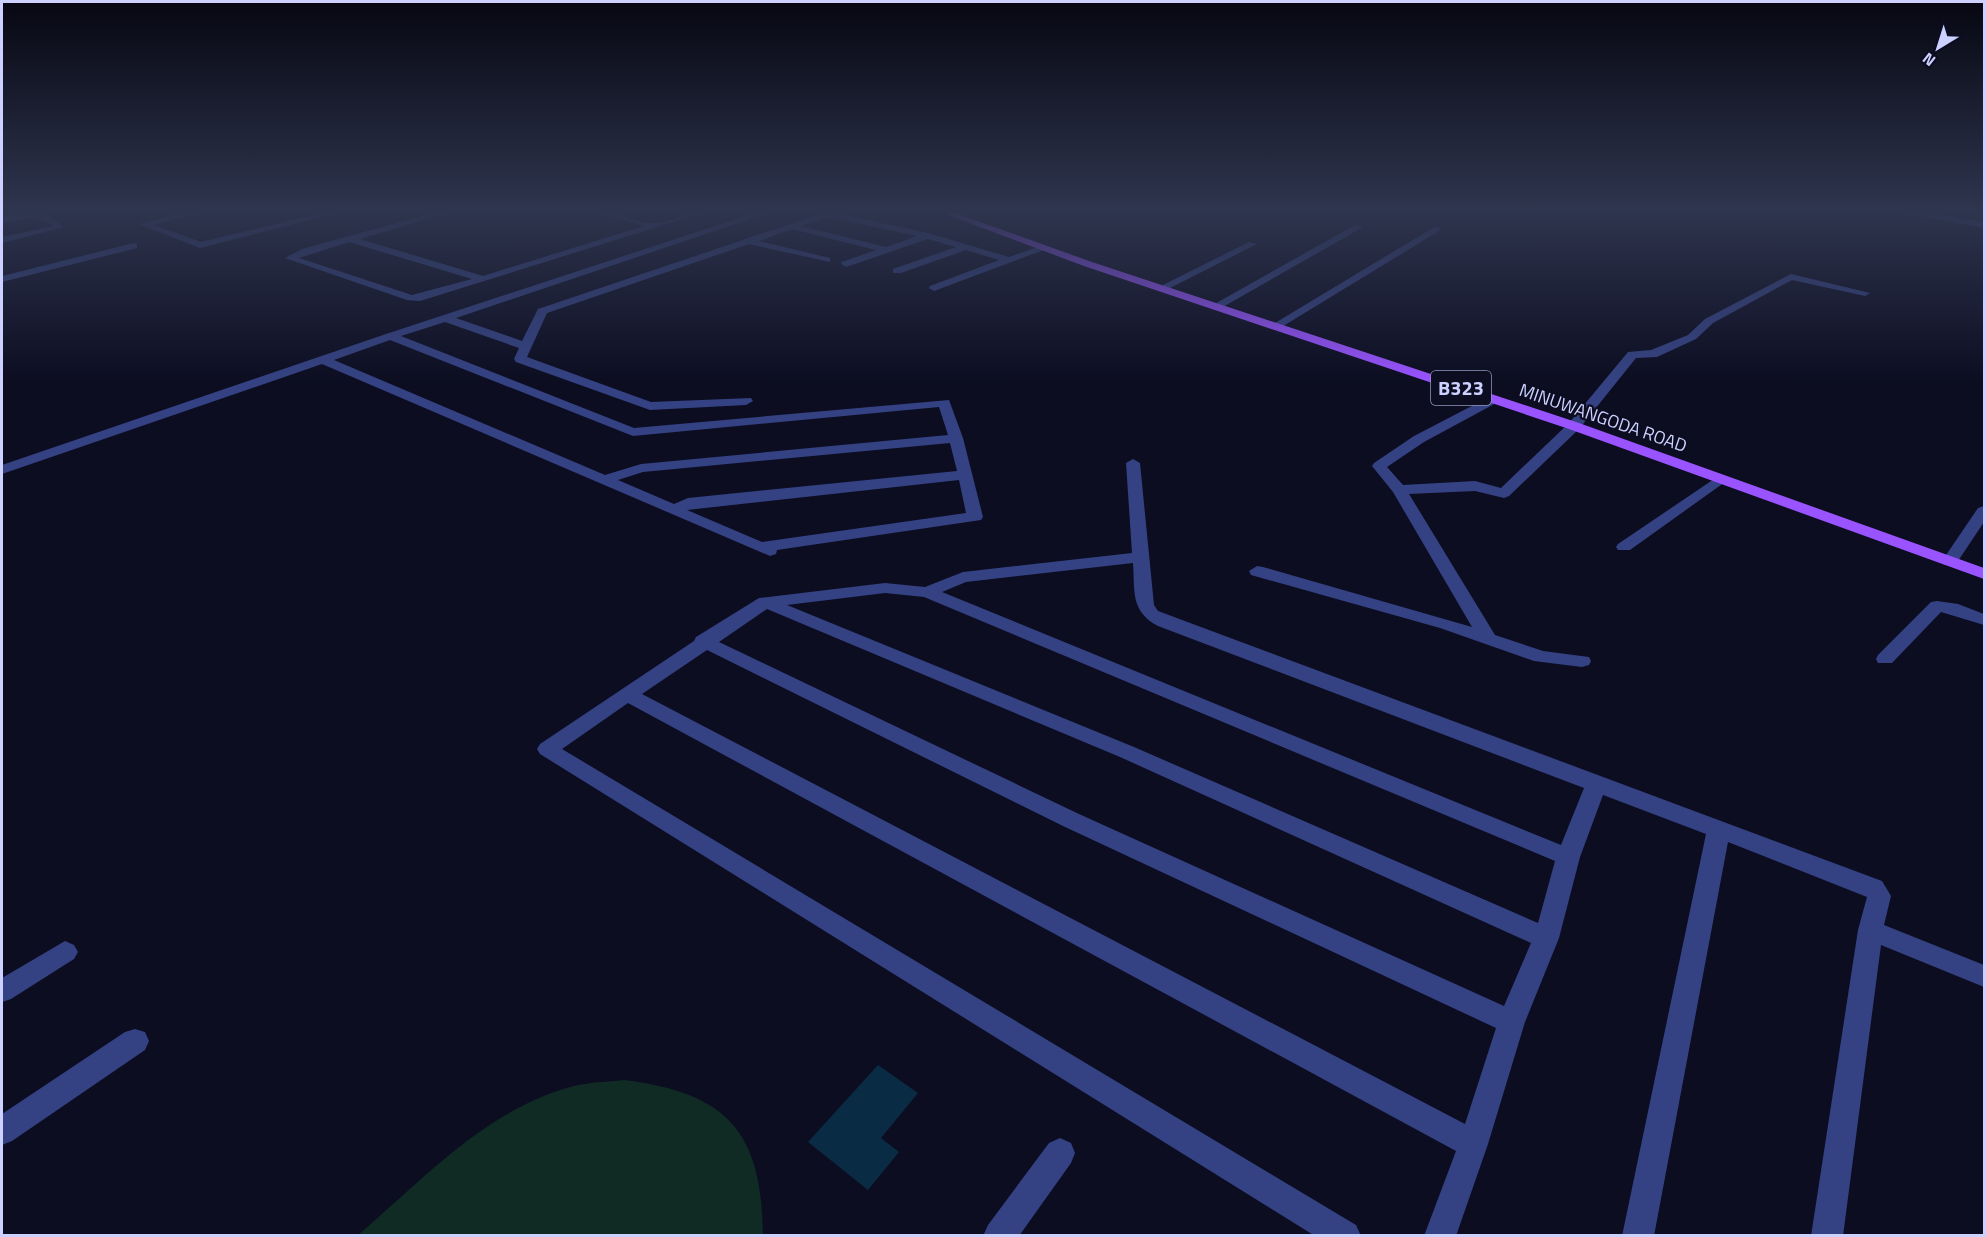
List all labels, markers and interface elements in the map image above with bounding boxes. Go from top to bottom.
north arrow [1908,18,1968,78]
text: N [1917,47,1941,73]
road number: B323 [1431,371,1491,405]
street label: MINUWANGODA ROAD [1516,376,1691,459]

